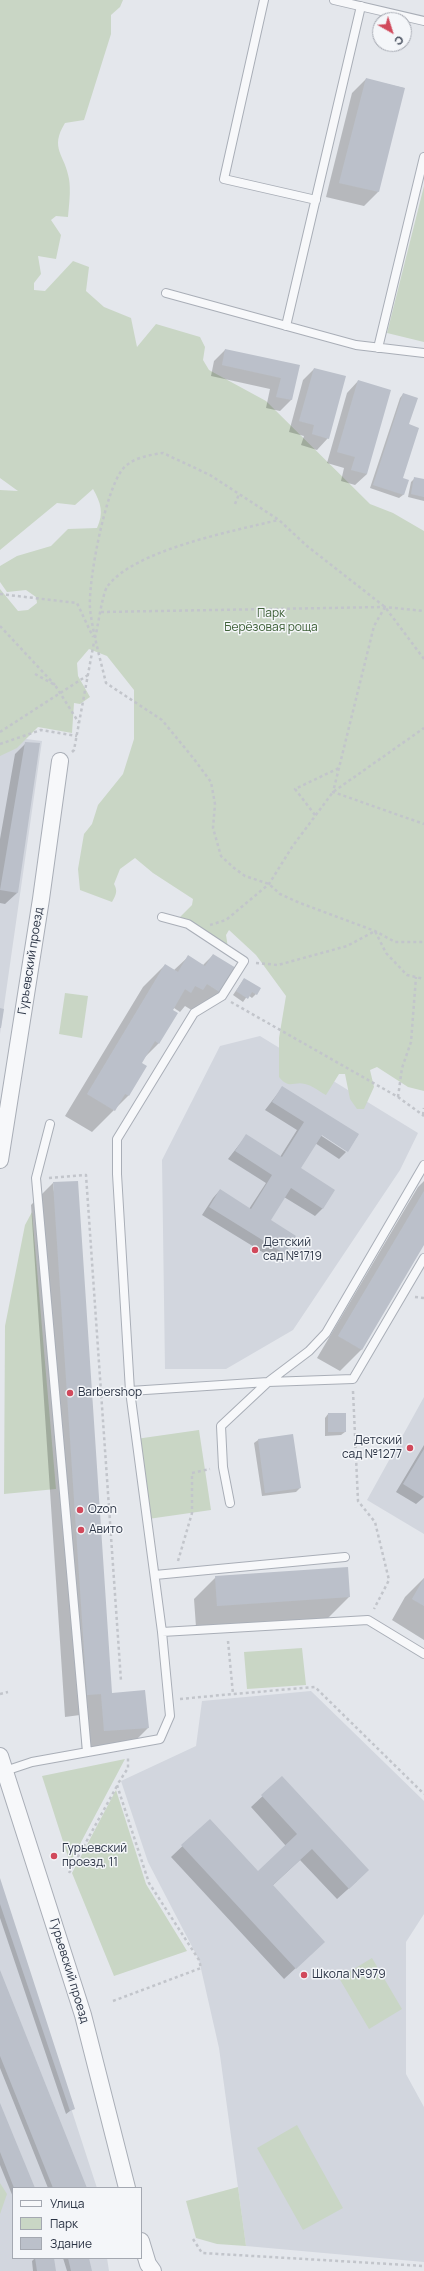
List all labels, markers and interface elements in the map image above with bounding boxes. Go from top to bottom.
north arrow [372,12,412,52]
text: С [391,33,407,49]
park label: Парк Берёзовая роща [224,607,318,635]
street label: Гурьевский проезд [15,906,47,1016]
place label: Детский сад №1719 [263,1236,322,1264]
marker: Детский сад №1719 [250,1245,260,1255]
place label: Barbershop [78,1386,142,1400]
marker: Barbershop [65,1388,75,1398]
place label: Детский сад №1277 [342,1434,402,1462]
marker: Детский сад №1277 [405,1443,415,1453]
place label: Ozon [88,1503,117,1517]
marker: Ozon [75,1505,85,1515]
place label: Авито [89,1523,123,1537]
marker: Авито [76,1525,86,1535]
place label: Гурьевский проезд, 11 [62,1842,127,1870]
marker: Гурьевский проезд, 11 [49,1851,59,1861]
street label: Гурьевский проезд [46,1917,92,2025]
place label: Школа №979 [312,1968,386,1982]
marker: Школа №979 [299,1970,309,1980]
legend [12,2187,142,2259]
text: Улица [50,2195,84,2212]
text: Парк [50,2215,78,2232]
text: Здание [50,2235,92,2252]

